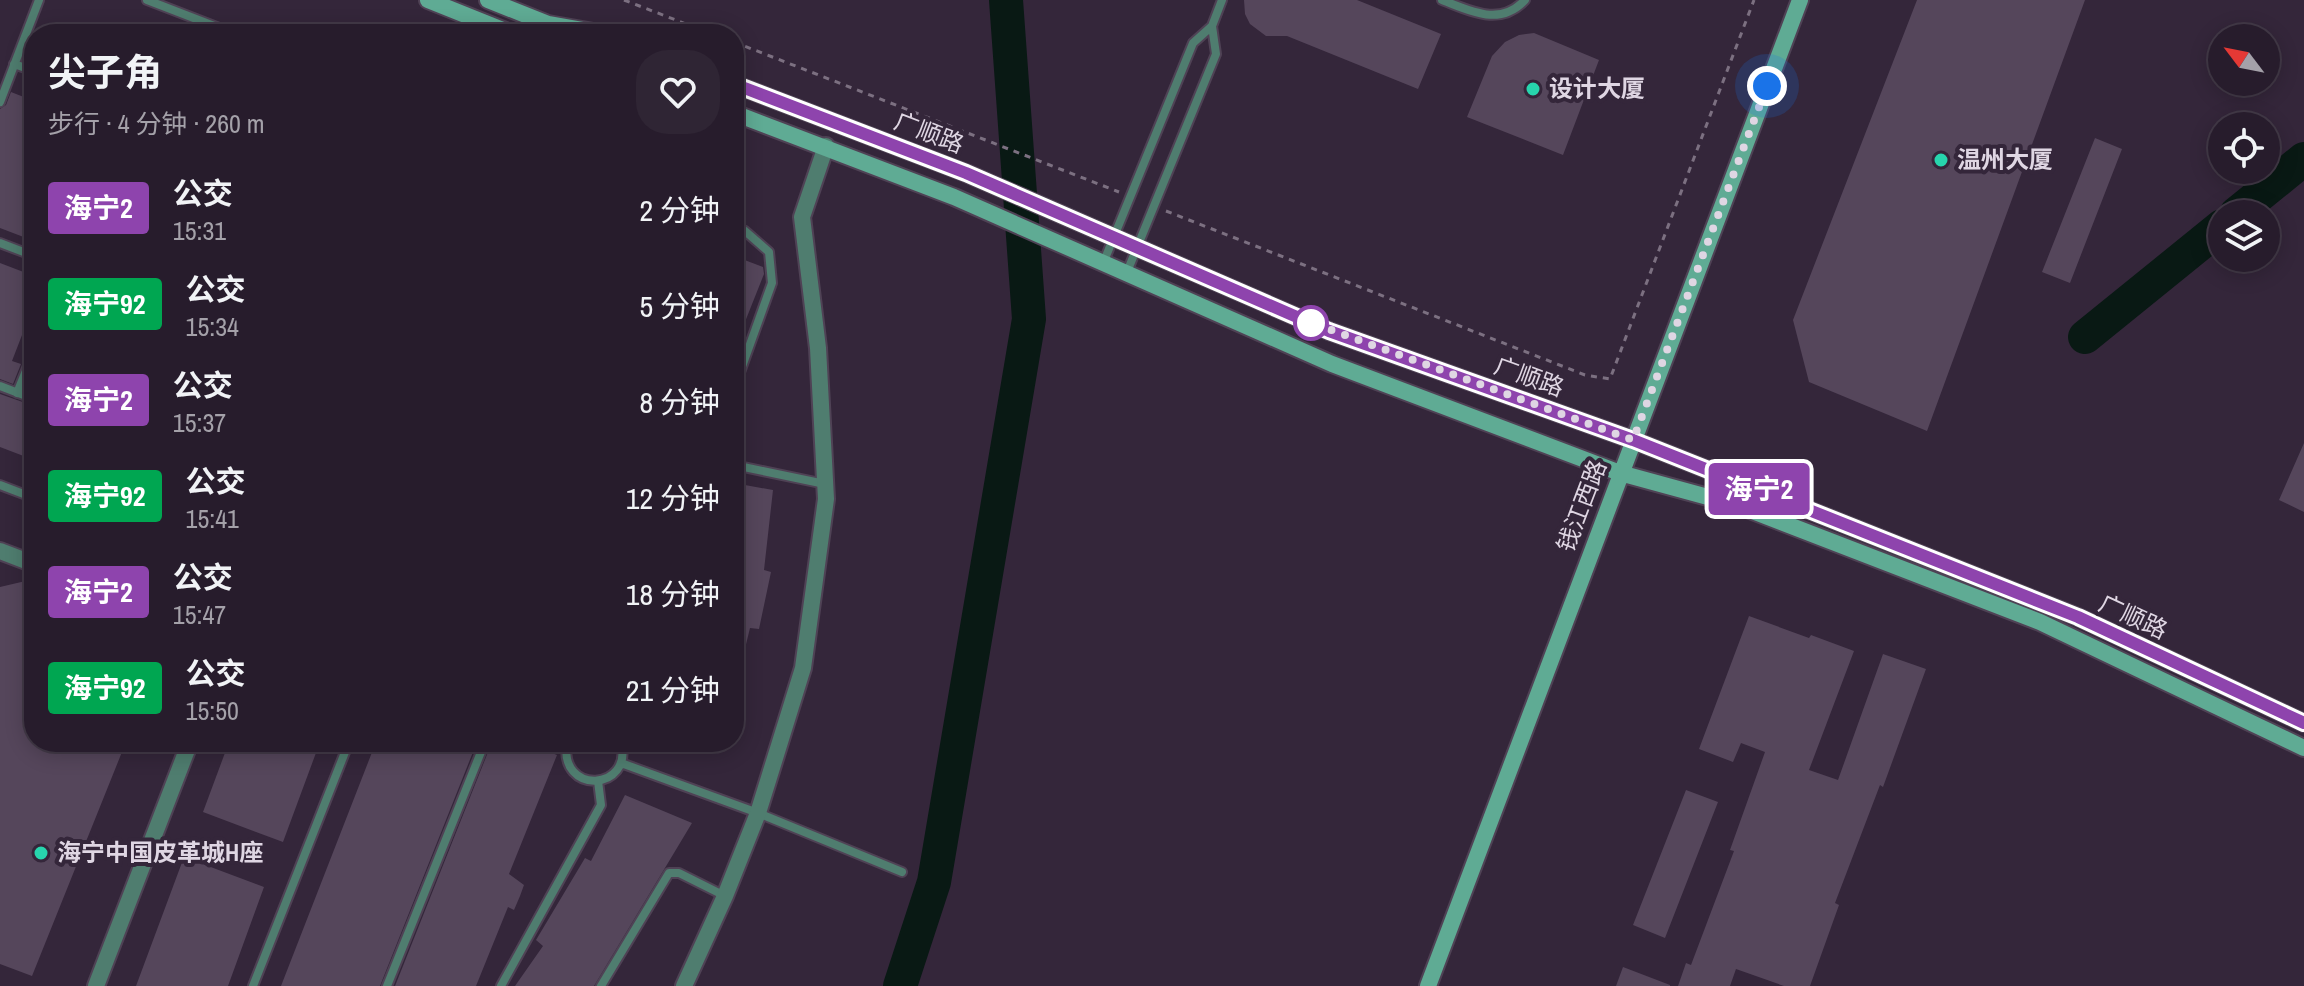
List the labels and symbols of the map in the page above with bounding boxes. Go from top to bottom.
north arrow [2208,24,2280,96]
your location [1747,66,1787,106]
place label: 设计大厦 [1549,72,1645,104]
marker: 设计大厦 [1524,80,1542,98]
street label: 广顺路 [890,104,969,160]
place label: 温州大厦 [1957,143,2053,175]
marker: 温州大厦 [1932,151,1950,169]
unlabelled marker [1294,306,1328,340]
street label: 广顺路 [1490,349,1569,403]
street label: 钱江西路 [1549,455,1613,556]
line badge: 海宁2 [1713,463,1805,515]
street label: 广顺路 [2094,586,2173,646]
place label: 海宁中国皮革城H座 [57,836,263,868]
marker: 海宁中国皮革城H座 [32,844,50,862]

